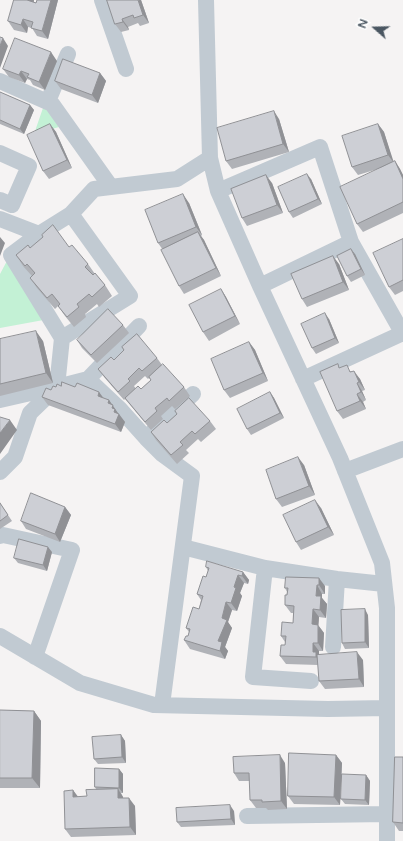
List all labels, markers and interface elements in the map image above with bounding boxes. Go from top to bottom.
north arrow [355,8,395,48]
text: N [356,17,371,30]

